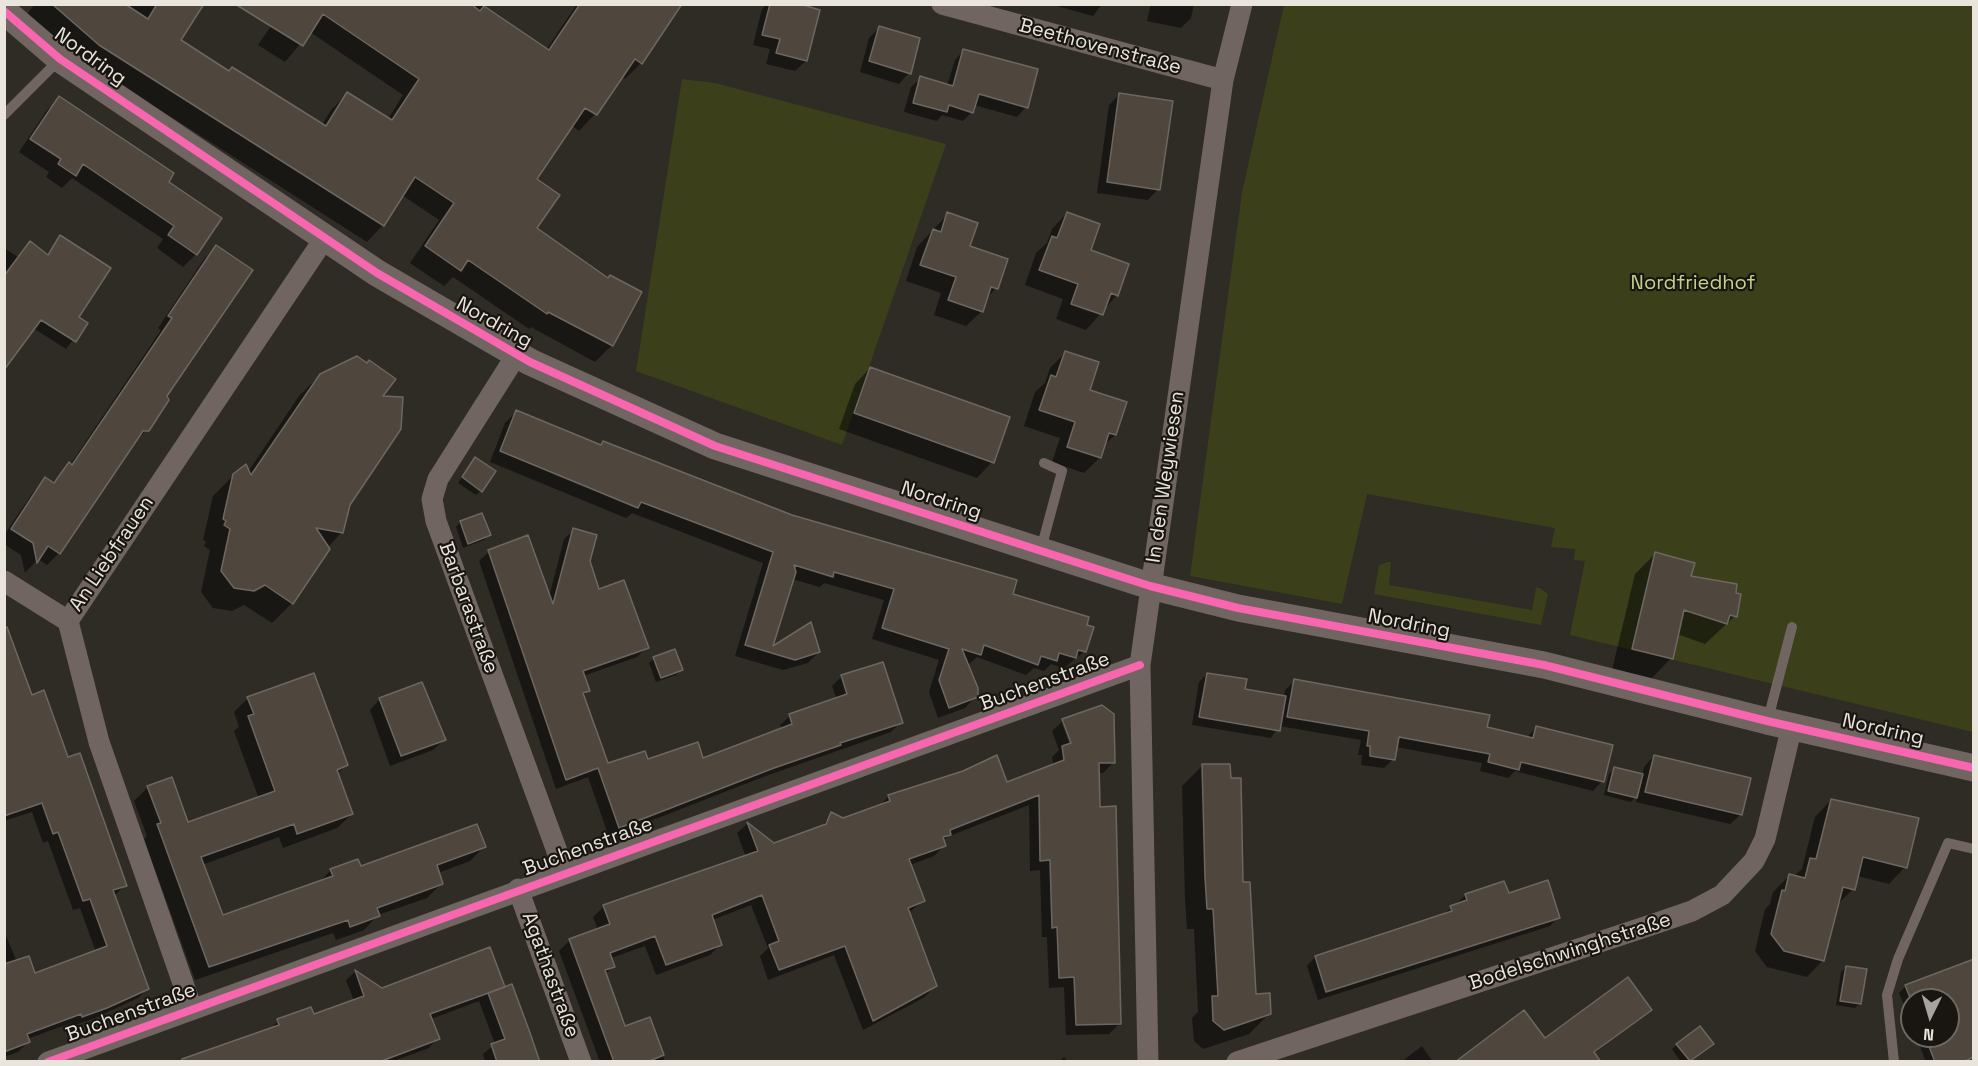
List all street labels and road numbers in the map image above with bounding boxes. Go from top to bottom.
street label: Beethovenstraße [1016,14,1184,80]
street label: Nordring [49,23,131,91]
street label: Nordring [452,292,536,354]
street label: In den Weywiesen [1142,390,1190,564]
street label: Nordring [898,477,984,525]
street label: An Liebfrauen [65,492,159,616]
street label: Barbarastraße [433,539,503,677]
street label: Nordring [1366,604,1452,644]
street label: Buchenstraße [977,647,1113,717]
street label: Nordring [1840,709,1926,751]
street label: Buchenstraße [520,812,656,882]
street label: Bodelschwinghstraße [1466,908,1674,996]
street label: Agathastraße [516,909,584,1041]
street label: Buchenstraße [63,978,199,1048]

